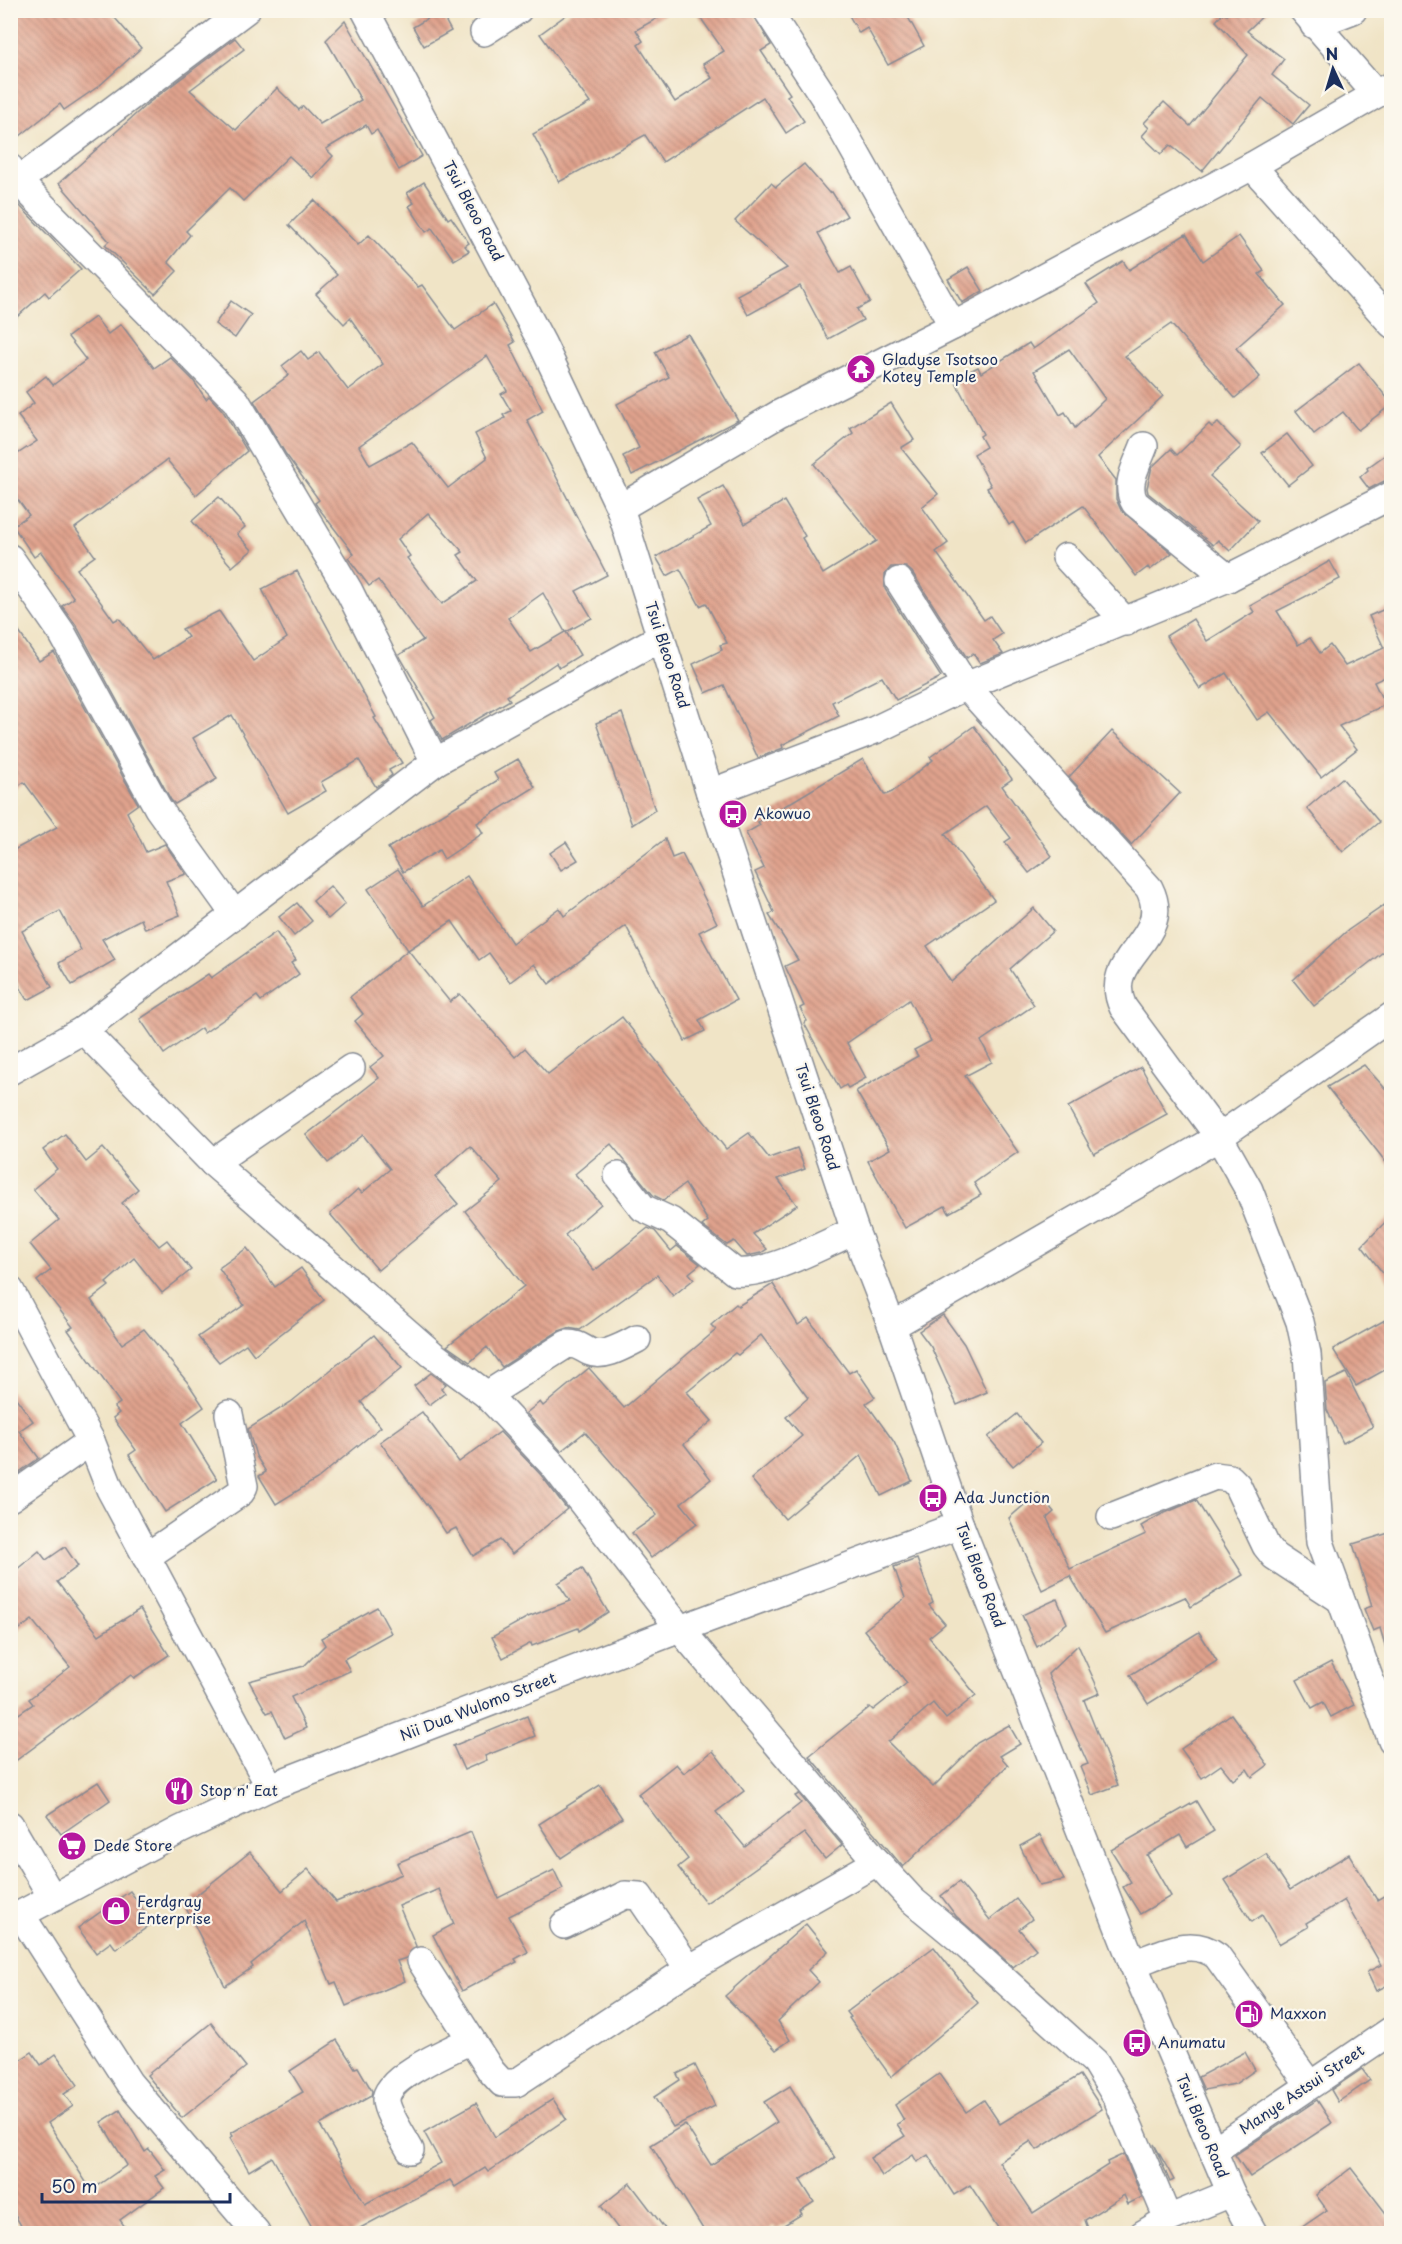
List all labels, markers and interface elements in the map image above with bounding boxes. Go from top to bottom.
north arrow [1303,39,1363,99]
text: N [1325,41,1339,65]
street label: Tsui Bleoo Road [438,156,511,265]
place label: Gladyse Tsotsoo Kotey Temple [882,347,998,387]
temple icon: Gladyse Tsotsoo Kotey Temple [845,353,877,385]
street label: Tsui Bleoo Road [640,598,697,711]
bus stop icon: Akowuo [717,798,749,830]
place label: Akowuo [754,801,811,824]
street label: Tsui Bleoo Road [790,1060,847,1173]
bus stop icon: Ada Junction [917,1482,949,1514]
place label: Ada Junction [954,1485,1050,1508]
street label: Tsui Bleoo Road [951,1518,1012,1631]
street label: Nii Dua Wulomo Street [396,1665,559,1746]
restaurant icon: Stop n' Eat [163,1775,195,1807]
place label: Stop n' Eat [200,1778,278,1801]
supermarket icon: Dede Store [56,1830,88,1862]
place label: Dede Store [93,1833,173,1856]
place label: Ferdgray Enterprise [137,1889,211,1929]
shop icon: Ferdgray Enterprise [100,1895,132,1927]
fuel station icon: Maxxon [1233,1998,1265,2030]
place label: Maxxon [1270,2001,1327,2024]
bus stop icon: Anumatu [1121,2027,1153,2059]
place label: Anumatu [1158,2030,1226,2053]
street label: Manye Astsui Street [1234,2038,1368,2139]
street label: Tsui Bleoo Road [1171,2070,1236,2181]
scale bar [42,2166,230,2204]
text: 50 m [51,2172,98,2199]

